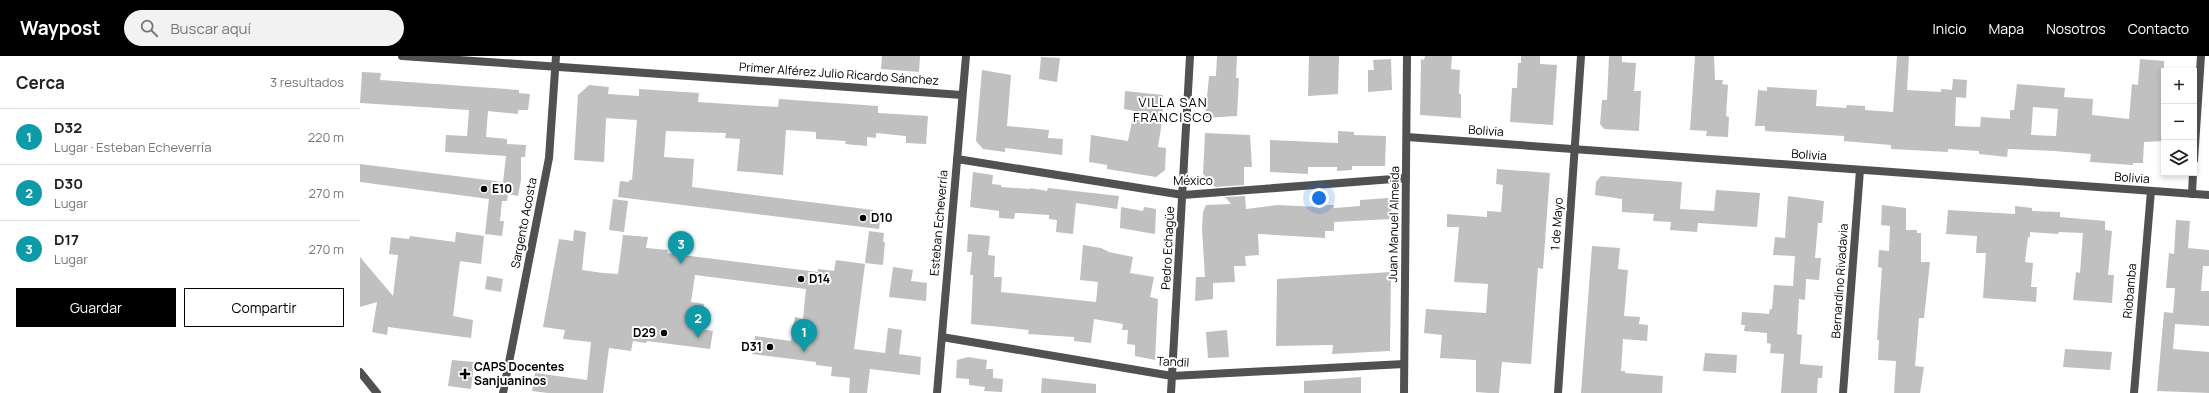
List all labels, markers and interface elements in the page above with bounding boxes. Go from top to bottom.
search box [124,10,404,46]
text: Waypost [20,15,100,41]
icon: search [138,17,160,39]
text: Buscar aquí [170,18,251,39]
text: Inicio [1933,19,1967,38]
text: Mapa [1989,19,2024,38]
text: Nosotros [2046,19,2106,38]
text: Contacto [2128,19,2189,38]
street label: Primer Alférez Julio Ricardo Sánchez [738,58,940,89]
map controls [2161,68,2197,176]
button: + [2161,68,2197,104]
text: Cerca [16,71,65,94]
text: 3 resultados [270,73,344,91]
district label: VILLA SAN FRANCISCO [1133,93,1213,126]
button: − [2161,104,2197,140]
text: D32 [54,117,82,138]
street label: Bolivia [1468,121,1504,140]
text: 1 [26,128,32,146]
text: 220 m [308,128,344,146]
text: Lugar · Esteban Echeverría [54,138,211,156]
button: layers [2161,140,2197,176]
street label: Bolivia [1791,145,1827,164]
street label: Juan Manuel Almeida [1384,166,1403,282]
street label: Bolivia [2114,168,2150,187]
street label: Esteban Echeverría [925,169,952,277]
street label: México [1173,172,1213,189]
text: D30 [54,173,83,194]
street label: Sargento Acosta [506,176,541,270]
place label: E10 [492,180,512,197]
text: 2 [25,184,33,202]
text: 270 m [309,184,344,202]
marker: E10 [479,184,489,194]
your location [1309,188,1329,208]
text: Lugar [54,194,88,212]
street label: 1 de Mayo [1546,197,1567,251]
street label: Pedro Echagüe [1157,206,1178,290]
place label: D10 [871,209,893,226]
marker: D10 [858,213,868,223]
street label: Bernardino Rivadavia [1827,223,1852,339]
text: D17 [54,229,79,250]
pin: 3 [668,231,694,264]
text: 3 [25,240,33,258]
text: 270 m [309,240,344,258]
text: Lugar [54,250,88,268]
street label: Riobamba [2119,263,2140,319]
place label: D14 [809,270,830,287]
marker: D14 [796,274,806,284]
button: Guardar [16,288,176,327]
button: Compartir [184,288,344,327]
pin: 2 [685,305,711,338]
pin: 1 [791,319,817,352]
place label: D29 [633,324,656,341]
marker: D29 [659,328,669,338]
place label: D31 [741,338,762,355]
marker: D31 [765,342,775,352]
street label: Tandil [1156,352,1190,371]
place label: CAPS Docentes Sanjuaninos [474,358,565,389]
marker: CAPS Docentes Sanjuaninos [459,368,471,380]

